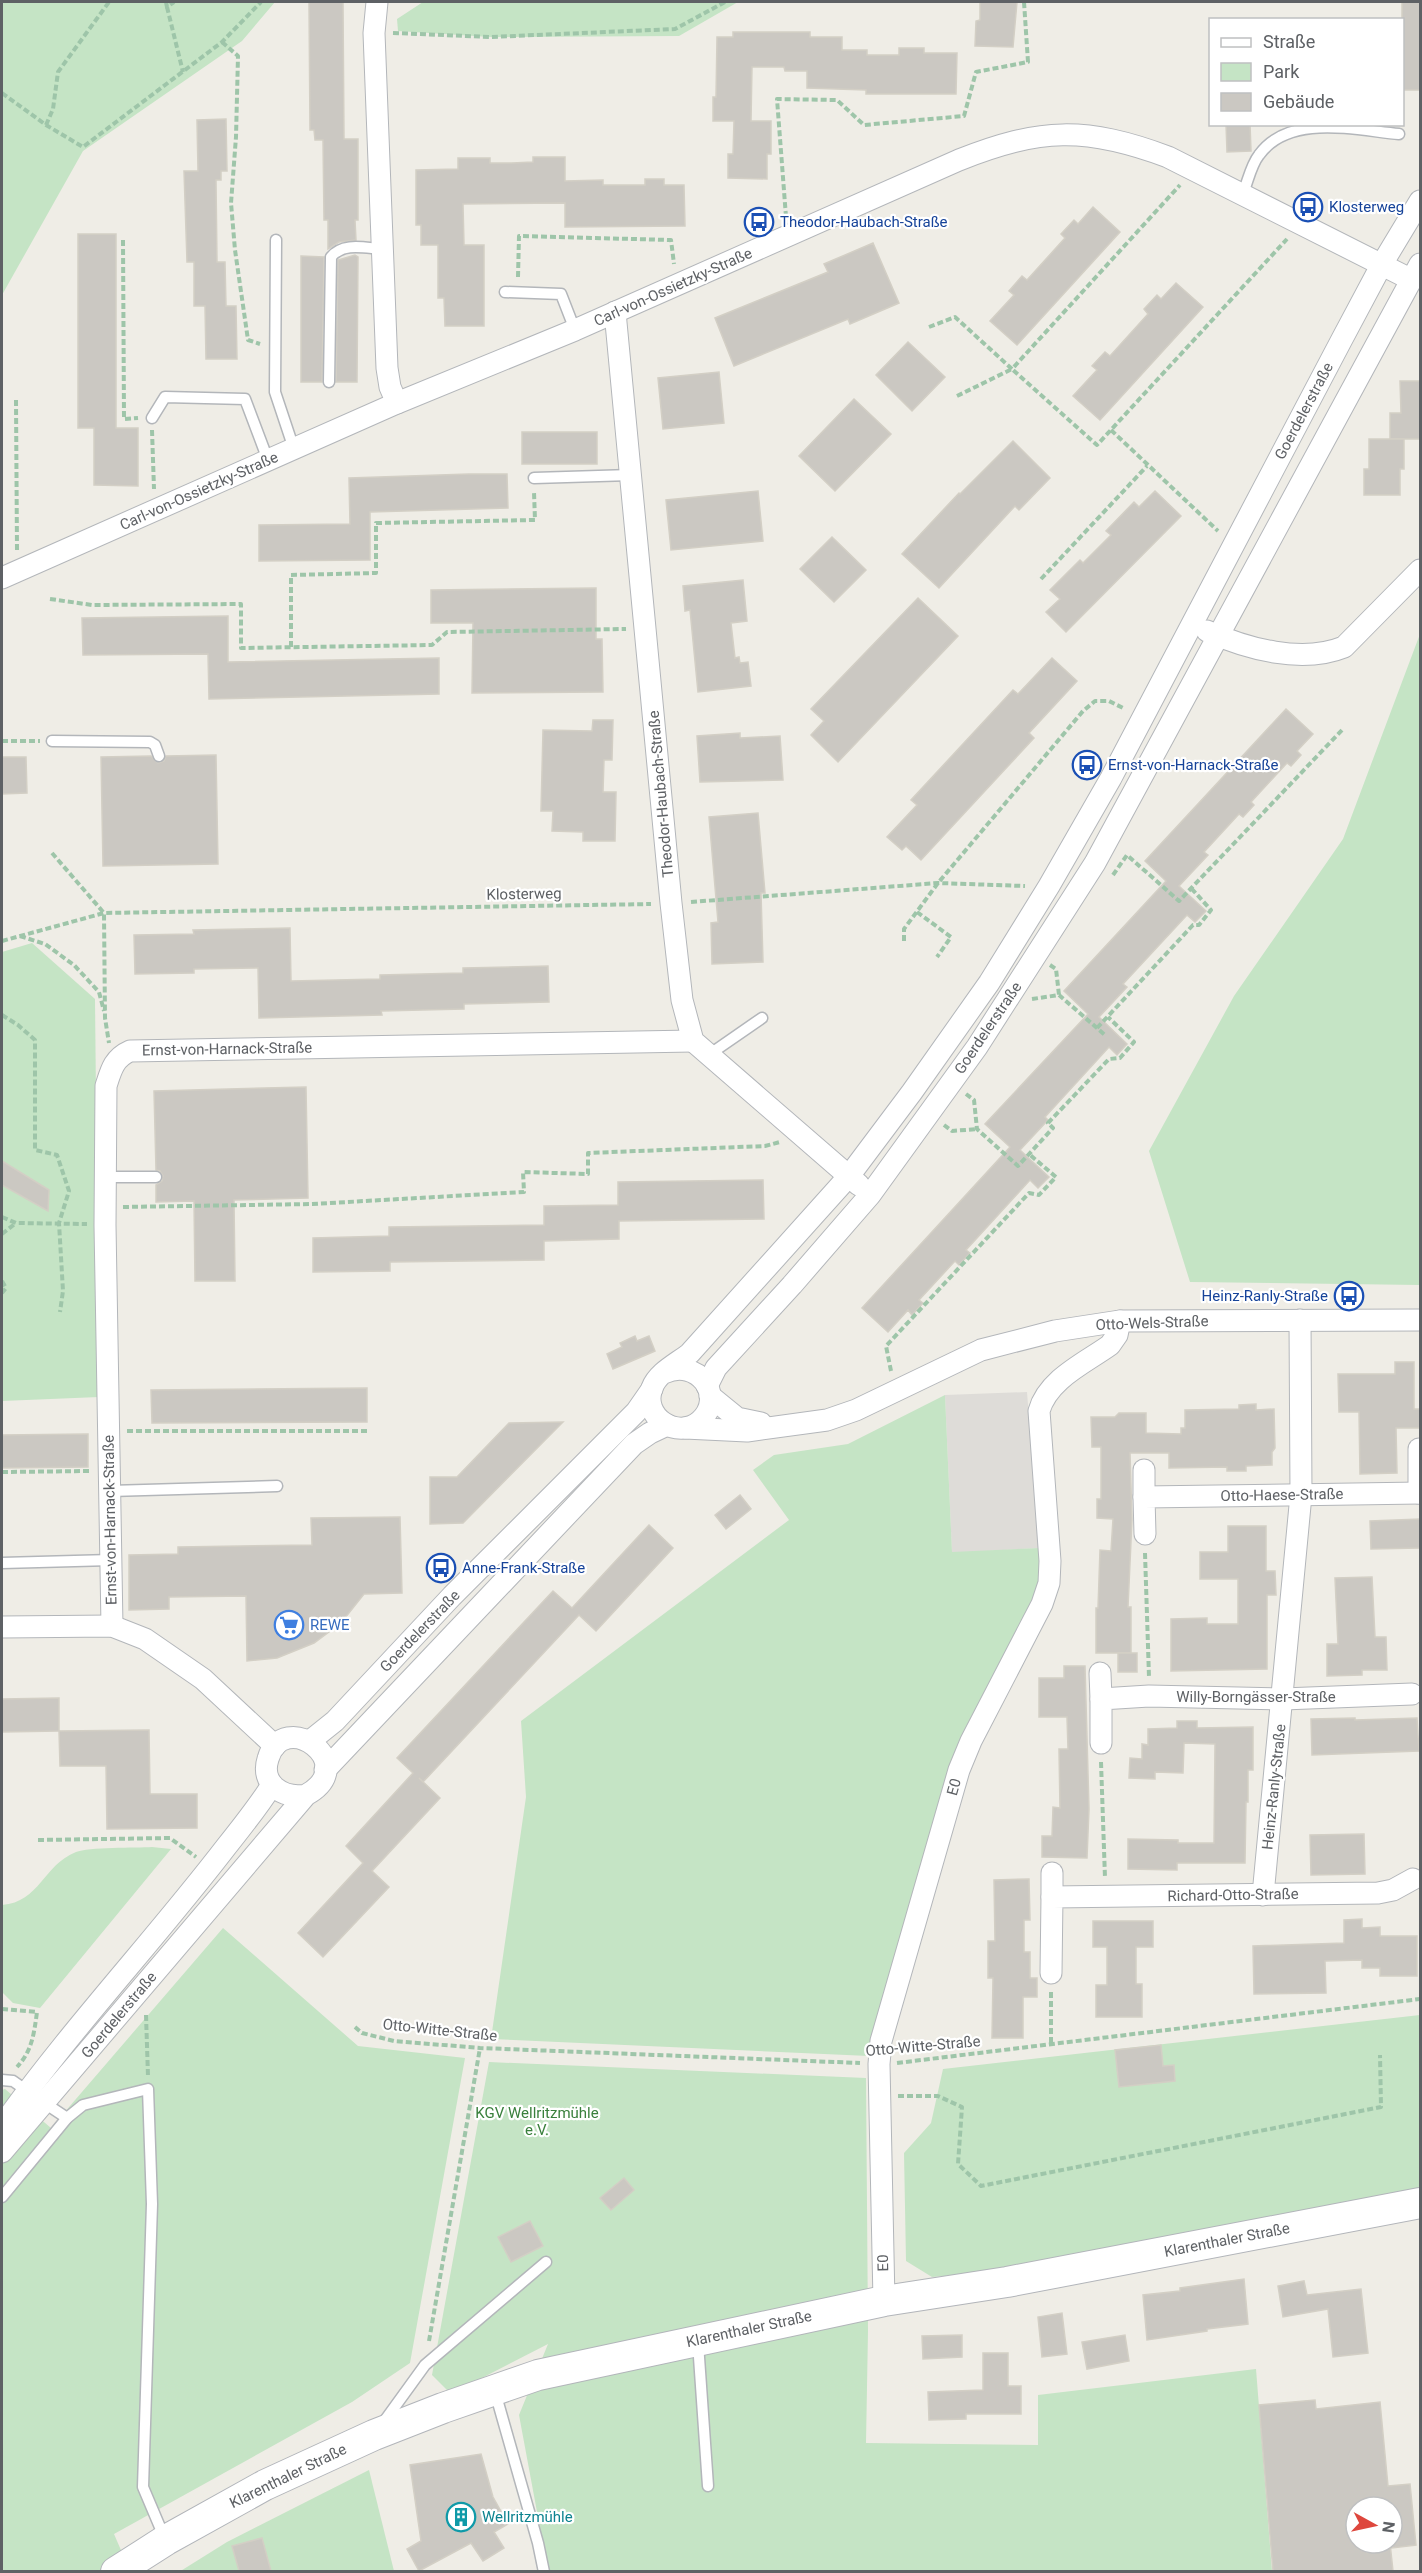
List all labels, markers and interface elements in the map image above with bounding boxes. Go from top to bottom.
legend [1209,18,1404,126]
text: Straße [1263,31,1315,52]
text: Park [1263,61,1300,82]
text: Gebäude [1263,91,1334,112]
bus stop icon: Klosterweg [1292,191,1324,223]
place label: Klosterweg [1329,198,1404,216]
bus stop icon: Theodor-Haubach-Straße [743,206,775,238]
place label: Theodor-Haubach-Straße [780,213,948,231]
street label: Carl-von-Ossietzky-Straße [591,244,755,330]
street label: Goerdelerstraße [1271,359,1337,463]
street label: Carl-von-Ossietzky-Straße [117,448,281,534]
street label: Theodor-Haubach-Straße [645,710,677,878]
bus stop icon: Ernst-von-Harnack-Straße [1071,749,1103,781]
place label: Ernst-von-Harnack-Straße [1108,756,1278,774]
street label: Klosterweg [486,884,562,904]
street label: Goerdelerstraße [951,978,1025,1077]
street label: Ernst-von-Harnack-Straße [142,1039,312,1059]
bus stop icon: Heinz-Ranly-Straße [1333,1280,1365,1312]
place label: Heinz-Ranly-Straße [1202,1287,1328,1305]
street label: Otto-Wels-Straße [1095,1312,1209,1334]
street label: Ernst-von-Harnack-Straße [100,1435,120,1605]
street label: Otto-Haese-Straße [1220,1485,1344,1505]
bus stop icon: Anne-Frank-Straße [425,1552,457,1584]
place label: Anne-Frank-Straße [462,1559,585,1577]
street label: Goerdelerstraße [376,1586,464,1676]
supermarket icon: REWE [273,1609,305,1641]
place label: REWE [310,1616,350,1634]
street label: Willy-Borngässer-Straße [1176,1688,1336,1706]
street label: Heinz-Ranly-Straße [1258,1723,1290,1851]
street label: E0 [943,1776,965,1798]
street label: Richard-Otto-Straße [1167,1885,1299,1905]
street label: Goerdelerstraße [78,1968,160,2062]
street label: Otto-Witte-Straße [382,2015,498,2045]
street label: Otto-Witte-Straße [865,2032,981,2060]
park label: KGV Wellritzmühle e.V. [475,2104,599,2139]
street label: Klarenthaler Straße [1163,2219,1291,2261]
street label: E0 [874,2254,892,2272]
street label: Klarenthaler Straße [685,2307,813,2351]
street label: Klarenthaler Straße [227,2440,349,2512]
north arrow [1344,2495,1404,2555]
building icon: Wellritzmühle [445,2501,477,2533]
place label: Wellritzmühle [482,2508,573,2526]
text: N [1378,2520,1399,2534]

